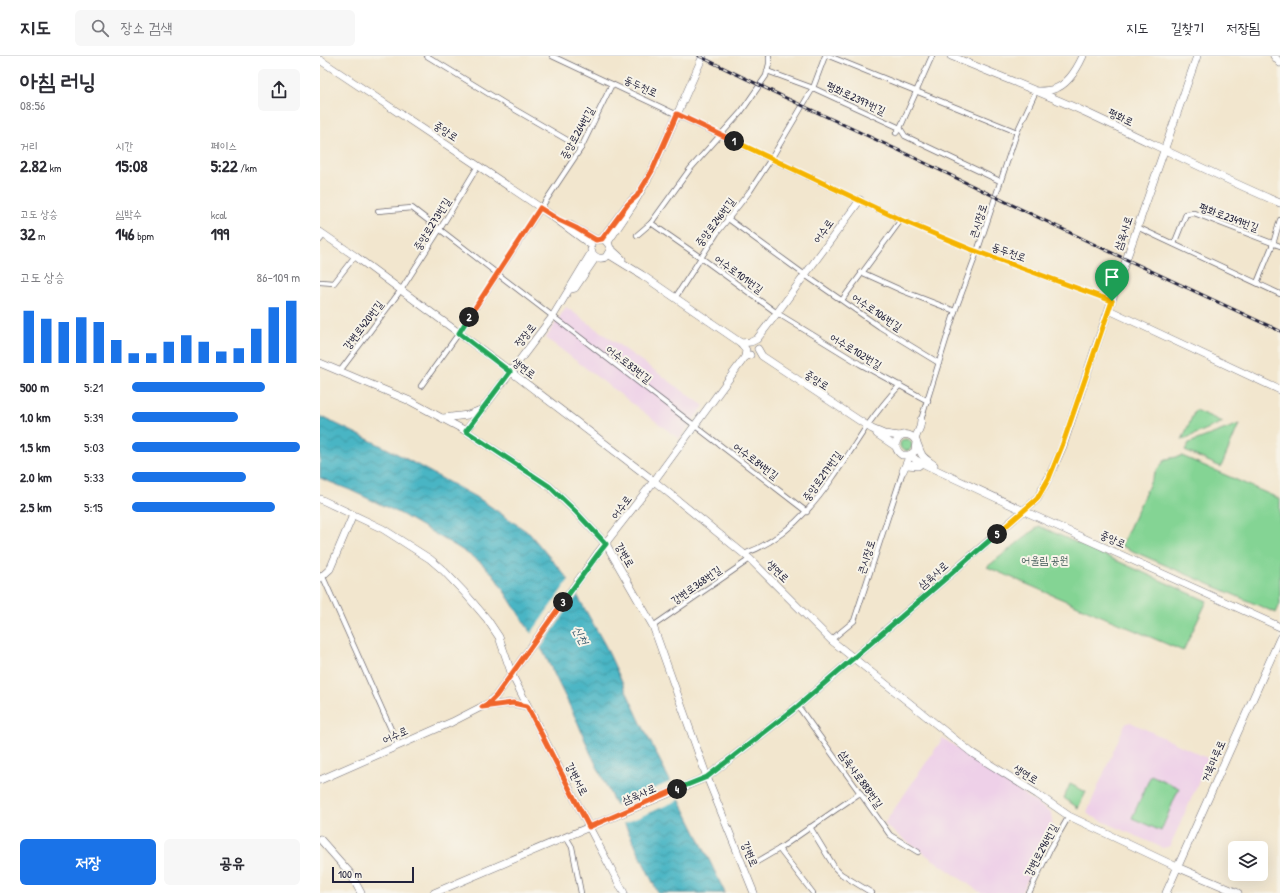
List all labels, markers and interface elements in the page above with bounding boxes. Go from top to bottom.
search box [75,10,355,46]
text: 지도 [20,14,51,40]
icon: search [89,17,111,39]
text: 장소 검색 [121,17,172,38]
text: 지도 [1126,18,1148,37]
text: 길찾기 [1170,18,1204,37]
text: 저장됨 [1226,18,1260,37]
text: 아침 러닝 [20,66,96,96]
button: share [258,69,300,111]
street label: 동두천로 [622,72,660,100]
street label: 평화로2397번길 [824,78,888,118]
text: 08:56 [20,96,45,114]
street label: 중앙로264번길 [557,104,597,162]
street label: 평화로 [1106,105,1136,129]
street label: 중앙로 [431,118,461,144]
pin: 1 [724,131,744,151]
text: 1 [732,134,736,148]
text: 거리 [20,139,38,153]
text: 시간 [115,139,133,153]
text: 페이스 [211,139,237,153]
text: 2.82 [20,154,47,177]
text: 15:08 [115,154,148,177]
text: 5:22 [211,154,238,177]
text: km [47,161,62,175]
text: /km [238,161,257,175]
street label: 중앙로273번길 [410,195,454,253]
street label: 중앙로246번길 [692,195,738,249]
street label: 평화로2349번길 [1197,200,1261,234]
street label: 큰시장로 [966,202,990,240]
text: 고도 상승 [20,207,58,221]
text: 심박수 [115,207,142,221]
text: kcal [211,208,227,222]
street label: 삼육사로 [1111,214,1135,252]
street label: 어수로 [810,216,837,246]
text: 32 [20,222,36,245]
text: 146 [115,222,135,245]
text: 199 [211,222,229,245]
text: m [36,229,46,243]
text: bpm [135,229,154,243]
street label: 동두천로 [990,239,1028,265]
street label: 어수로101번길 [712,252,766,297]
pin [1095,260,1129,301]
icon: arrive [1101,266,1123,288]
text: 고도 상승 [20,268,65,286]
text: 86–109 m [257,268,300,286]
street label: 어수로106번길 [849,290,905,334]
street label: 강변로420번길 [340,297,386,353]
pin: 2 [459,307,479,327]
text: 2 [466,310,472,324]
street label: 정장로 [511,320,539,350]
street label: 어수로102번길 [827,330,885,372]
street label: 어수로83번길 [603,342,655,386]
street label: 생연로 [509,354,539,382]
street label: 중앙로 [802,367,832,393]
text: 500 m [20,378,49,396]
text: 5:21 [84,378,103,396]
text: 1.0 km [20,408,51,426]
text: 5:39 [84,408,103,426]
text: 1.5 km [20,438,50,456]
text: 5:03 [84,438,104,456]
street label: 어수로84번길 [731,439,782,483]
street label: 중앙로217번길 [799,448,845,504]
text: 2.0 km [20,468,52,486]
text: 5:33 [84,468,104,486]
street label: 어수로 [607,492,635,522]
text: 2.5 km [20,498,52,516]
text: 5:15 [84,498,103,516]
pin: 5 [987,524,1007,544]
text: 5 [995,527,999,541]
street label: 중앙로 [1098,527,1128,551]
street label: 큰시장로 [854,538,878,576]
street label: 강변로 [612,540,638,570]
park label: 어울림 공원 [1022,553,1069,567]
street label: 생연로 [764,557,792,585]
street label: 삼육사로 [915,558,951,592]
street label: 강변로368번길 [668,562,724,607]
pin: 3 [553,592,573,612]
text: 3 [561,595,565,609]
water label: 신천 [569,623,594,649]
street label: 어수로 [380,723,410,747]
street label: 거북마루로 [1198,738,1228,784]
street label: 삼육사로888번길 [836,747,886,811]
street label: 강변서로 [563,760,591,798]
street label: 생연로 [1011,761,1041,787]
pin: 4 [667,779,687,799]
street label: 삼육사로 [620,781,658,807]
text: 4 [675,782,679,796]
street label: 강변로296번길 [1021,821,1061,879]
button: 저장 [20,839,156,885]
button: 공유 [164,839,300,885]
street label: 강변로 [739,839,762,869]
map controls [1228,841,1268,881]
button: layers [1228,841,1268,881]
scale bar [332,865,414,884]
text: 100 m [338,867,362,881]

